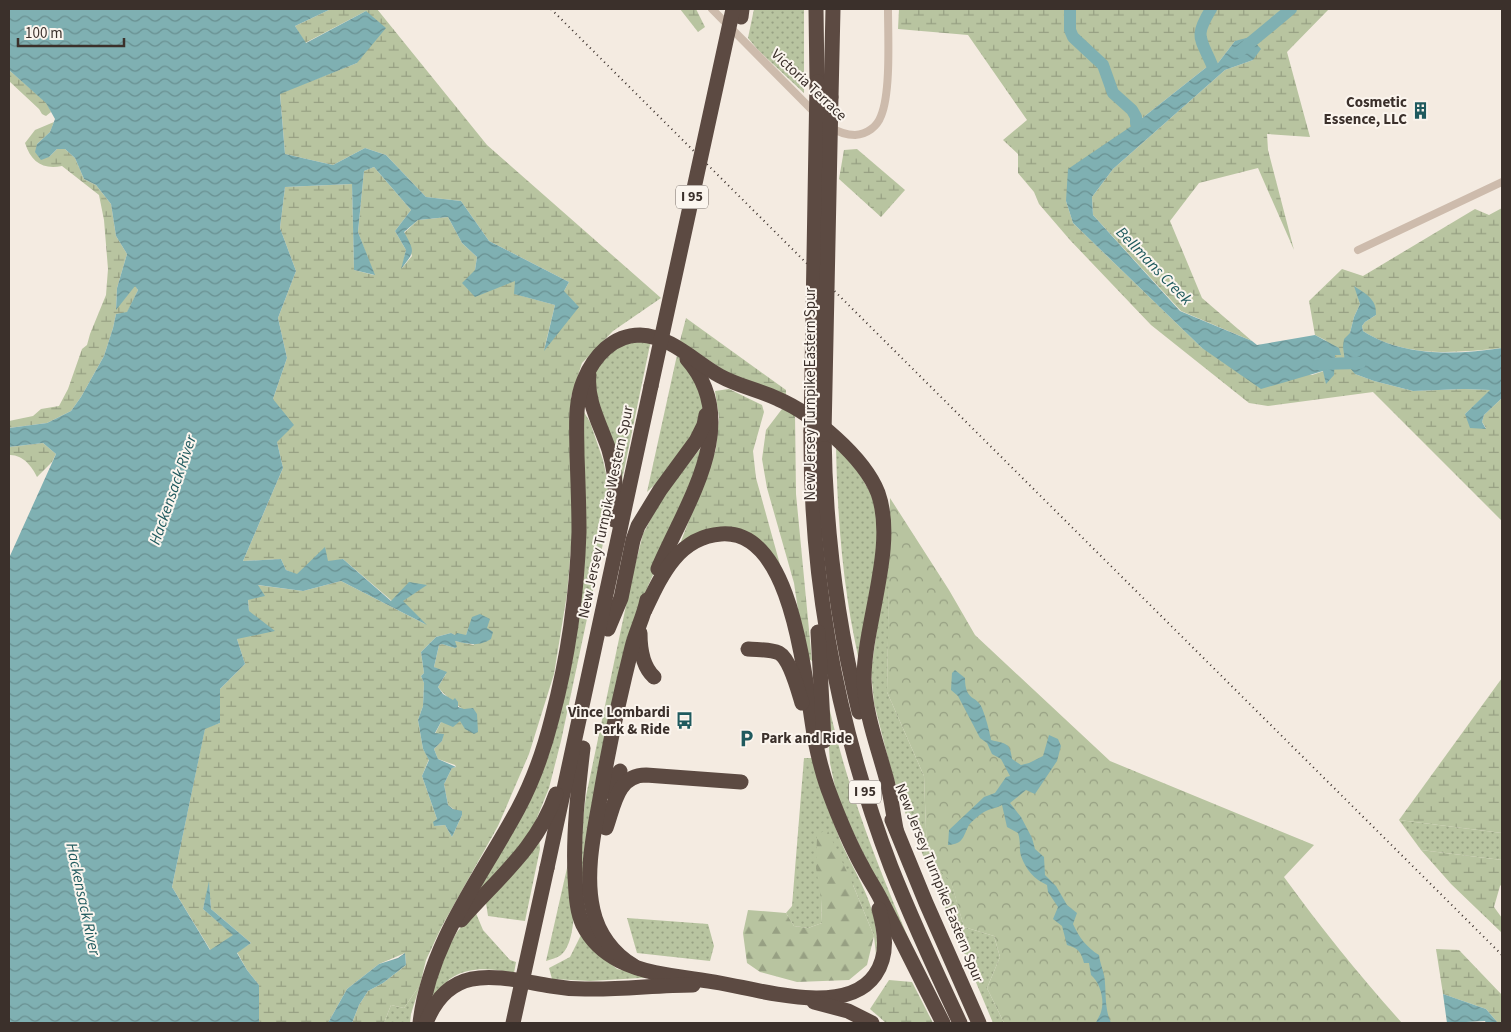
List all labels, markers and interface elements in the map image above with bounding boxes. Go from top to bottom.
scale bar [18,15,124,47]
text: 100 m [25,23,63,44]
street label: Victoria Terrace [767,44,851,126]
place label: Cosmetic Essence, LLC [1324,92,1407,130]
building icon: Cosmetic Essence, LLC [1411,101,1431,121]
road number: I 95 [676,186,708,208]
water label: Bellmans Creek [1111,222,1197,310]
street label: New Jersey Turnpike Eastern Spur [800,287,821,500]
street label: New Jersey Turnpike Western Spur [573,403,639,620]
water label: Hackensack River [144,431,203,548]
place label: Vince Lombardi Park & Ride [567,702,670,740]
bus stop icon: Vince Lombardi Park & Ride [674,711,694,731]
parking icon: Park and Ride [737,728,757,748]
place label: Park and Ride [761,728,853,749]
road number: I 95 [849,780,881,804]
street label: New Jersey Turnpike Eastern Spur [889,780,989,986]
water label: Hackensack River [60,841,106,959]

